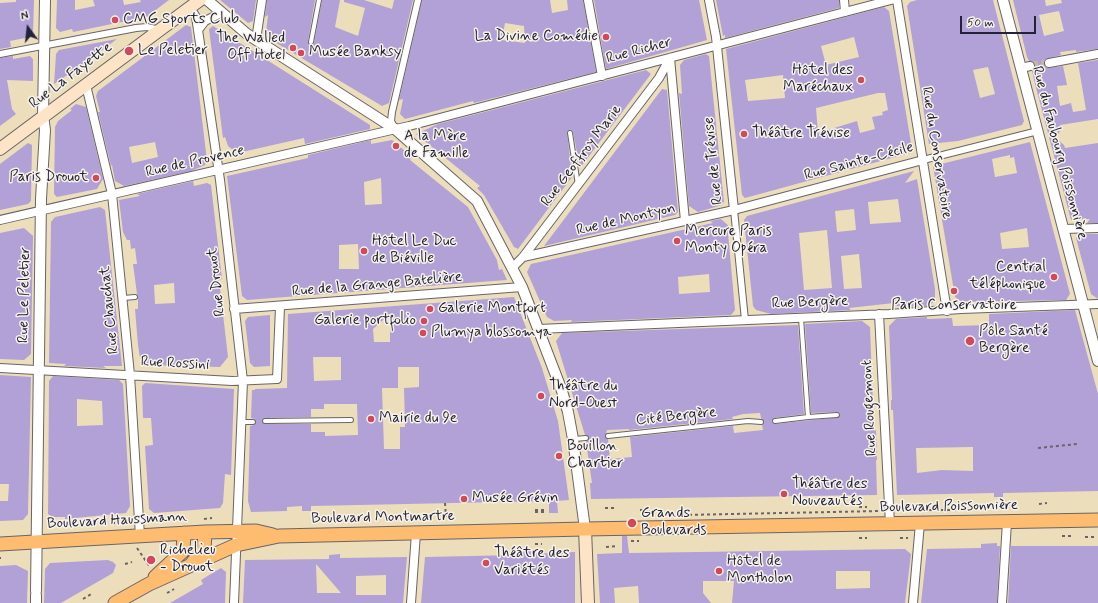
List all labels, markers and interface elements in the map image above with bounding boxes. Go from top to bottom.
north arrow [8,8,48,48]
scale bar [962,8,1038,34]
text: N [20,9,30,24]
place label: CMG Sports Club [123,11,239,29]
marker: CMG Sports Club [110,15,120,25]
text: 50 m [967,15,994,31]
place label: La Divine Comédie [475,28,598,46]
place label: The Walled Off Hotel [216,30,285,65]
marker: La Divine Comédie [601,32,611,42]
street label: Rue Richer [604,34,674,68]
street label: Rue La Fayette [26,39,116,113]
place label: Le Peletier [138,42,208,60]
marker: The Walled Off Hotel [288,43,298,53]
place label: Musée Banksy [309,44,401,62]
marker: Le Peletier [123,45,135,57]
marker: Musée Banksy [296,48,306,58]
place label: Hôtel des Maréchaux [783,62,853,97]
street label: Rue du Faubourg Poissonnière [1027,64,1091,242]
marker: Hôtel des Maréchaux [856,75,866,85]
street label: Rue du Conservatoire [917,86,955,220]
street label: Rue Geoffroy Marie [538,102,626,210]
street label: Rue de Trévise [700,116,728,206]
place label: Théâtre Trévise [752,125,850,143]
place label: A la Mère de Famille [404,128,469,163]
marker: Théâtre Trévise [739,129,749,139]
street label: Rue Sainte-Cécile [802,139,916,185]
marker: A la Mère de Famille [391,141,401,151]
street label: Rue de Provence [144,142,246,182]
place label: Paris Drouot [9,169,88,187]
marker: Paris Drouot [91,173,101,183]
street label: Rue de Montyon [575,200,677,240]
place label: Mercure Paris Monty Opéra [685,223,772,258]
place label: Hôtel Le Duc de Biéville [372,233,456,268]
marker: Mercure Paris Monty Opéra [672,236,682,246]
marker: Hôtel Le Duc de Biéville [359,246,369,256]
street label: Rue Le Peletier [15,247,35,343]
street label: Rue Drouot [204,247,230,317]
place label: Central téléphonique [970,259,1046,294]
street label: Rue Chauchat [96,265,124,355]
street label: Rue de la Grange Batelière [291,269,463,301]
marker: Central téléphonique [1049,272,1059,282]
marker: Paris Conservatoire [949,286,959,296]
street label: Rue Bergère [771,293,849,313]
place label: Paris Conservatoire [891,297,1017,315]
place label: Galerie Montfort [438,300,546,318]
marker: Galerie Montfort [425,304,435,314]
place label: Galerie portfolio [314,312,416,330]
marker: Galerie portfolio [419,316,429,326]
place label: Pôle Santé Bergère [979,323,1048,358]
place label: Plumya blossomya [431,324,552,342]
marker: Plumya blossomya [418,328,428,338]
marker: Pôle Santé Bergère [964,335,976,347]
street label: Rue Rossini [140,353,210,375]
street label: Rue Rougemont [858,359,882,457]
place label: Théâtre du Nord-Ouest [549,378,617,413]
marker: Théâtre du Nord-Ouest [536,391,546,401]
street label: Cité Bergère [635,404,717,430]
place label: Mairie du 9e [379,410,457,428]
marker: Mairie du 9e [366,414,376,424]
place label: Bouillon Chartier [567,438,624,473]
marker: Bouillon Chartier [554,451,564,461]
place label: Théâtre des Nouveautés [792,476,868,511]
marker: Théâtre des Nouveautés [779,489,789,499]
place label: Musée Grévin [472,490,559,508]
marker: Musée Grévin [459,494,469,504]
street label: Boulevard Poissonnière [880,497,1018,517]
place label: Grands Boulevards [641,505,706,540]
street label: Boulevard Haussmann [47,508,187,534]
street label: Boulevard Montmartre [311,508,455,528]
marker: Grands Boulevards [626,517,638,529]
place label: Richelieu - Drouot [160,542,216,577]
place label: Théâtre des Variétés [494,545,570,580]
place label: Hôtel de Montholon [727,553,792,588]
marker: Richelieu - Drouot [145,554,157,566]
marker: Théâtre des Variétés [481,558,491,568]
marker: Hôtel de Montholon [714,566,724,576]

